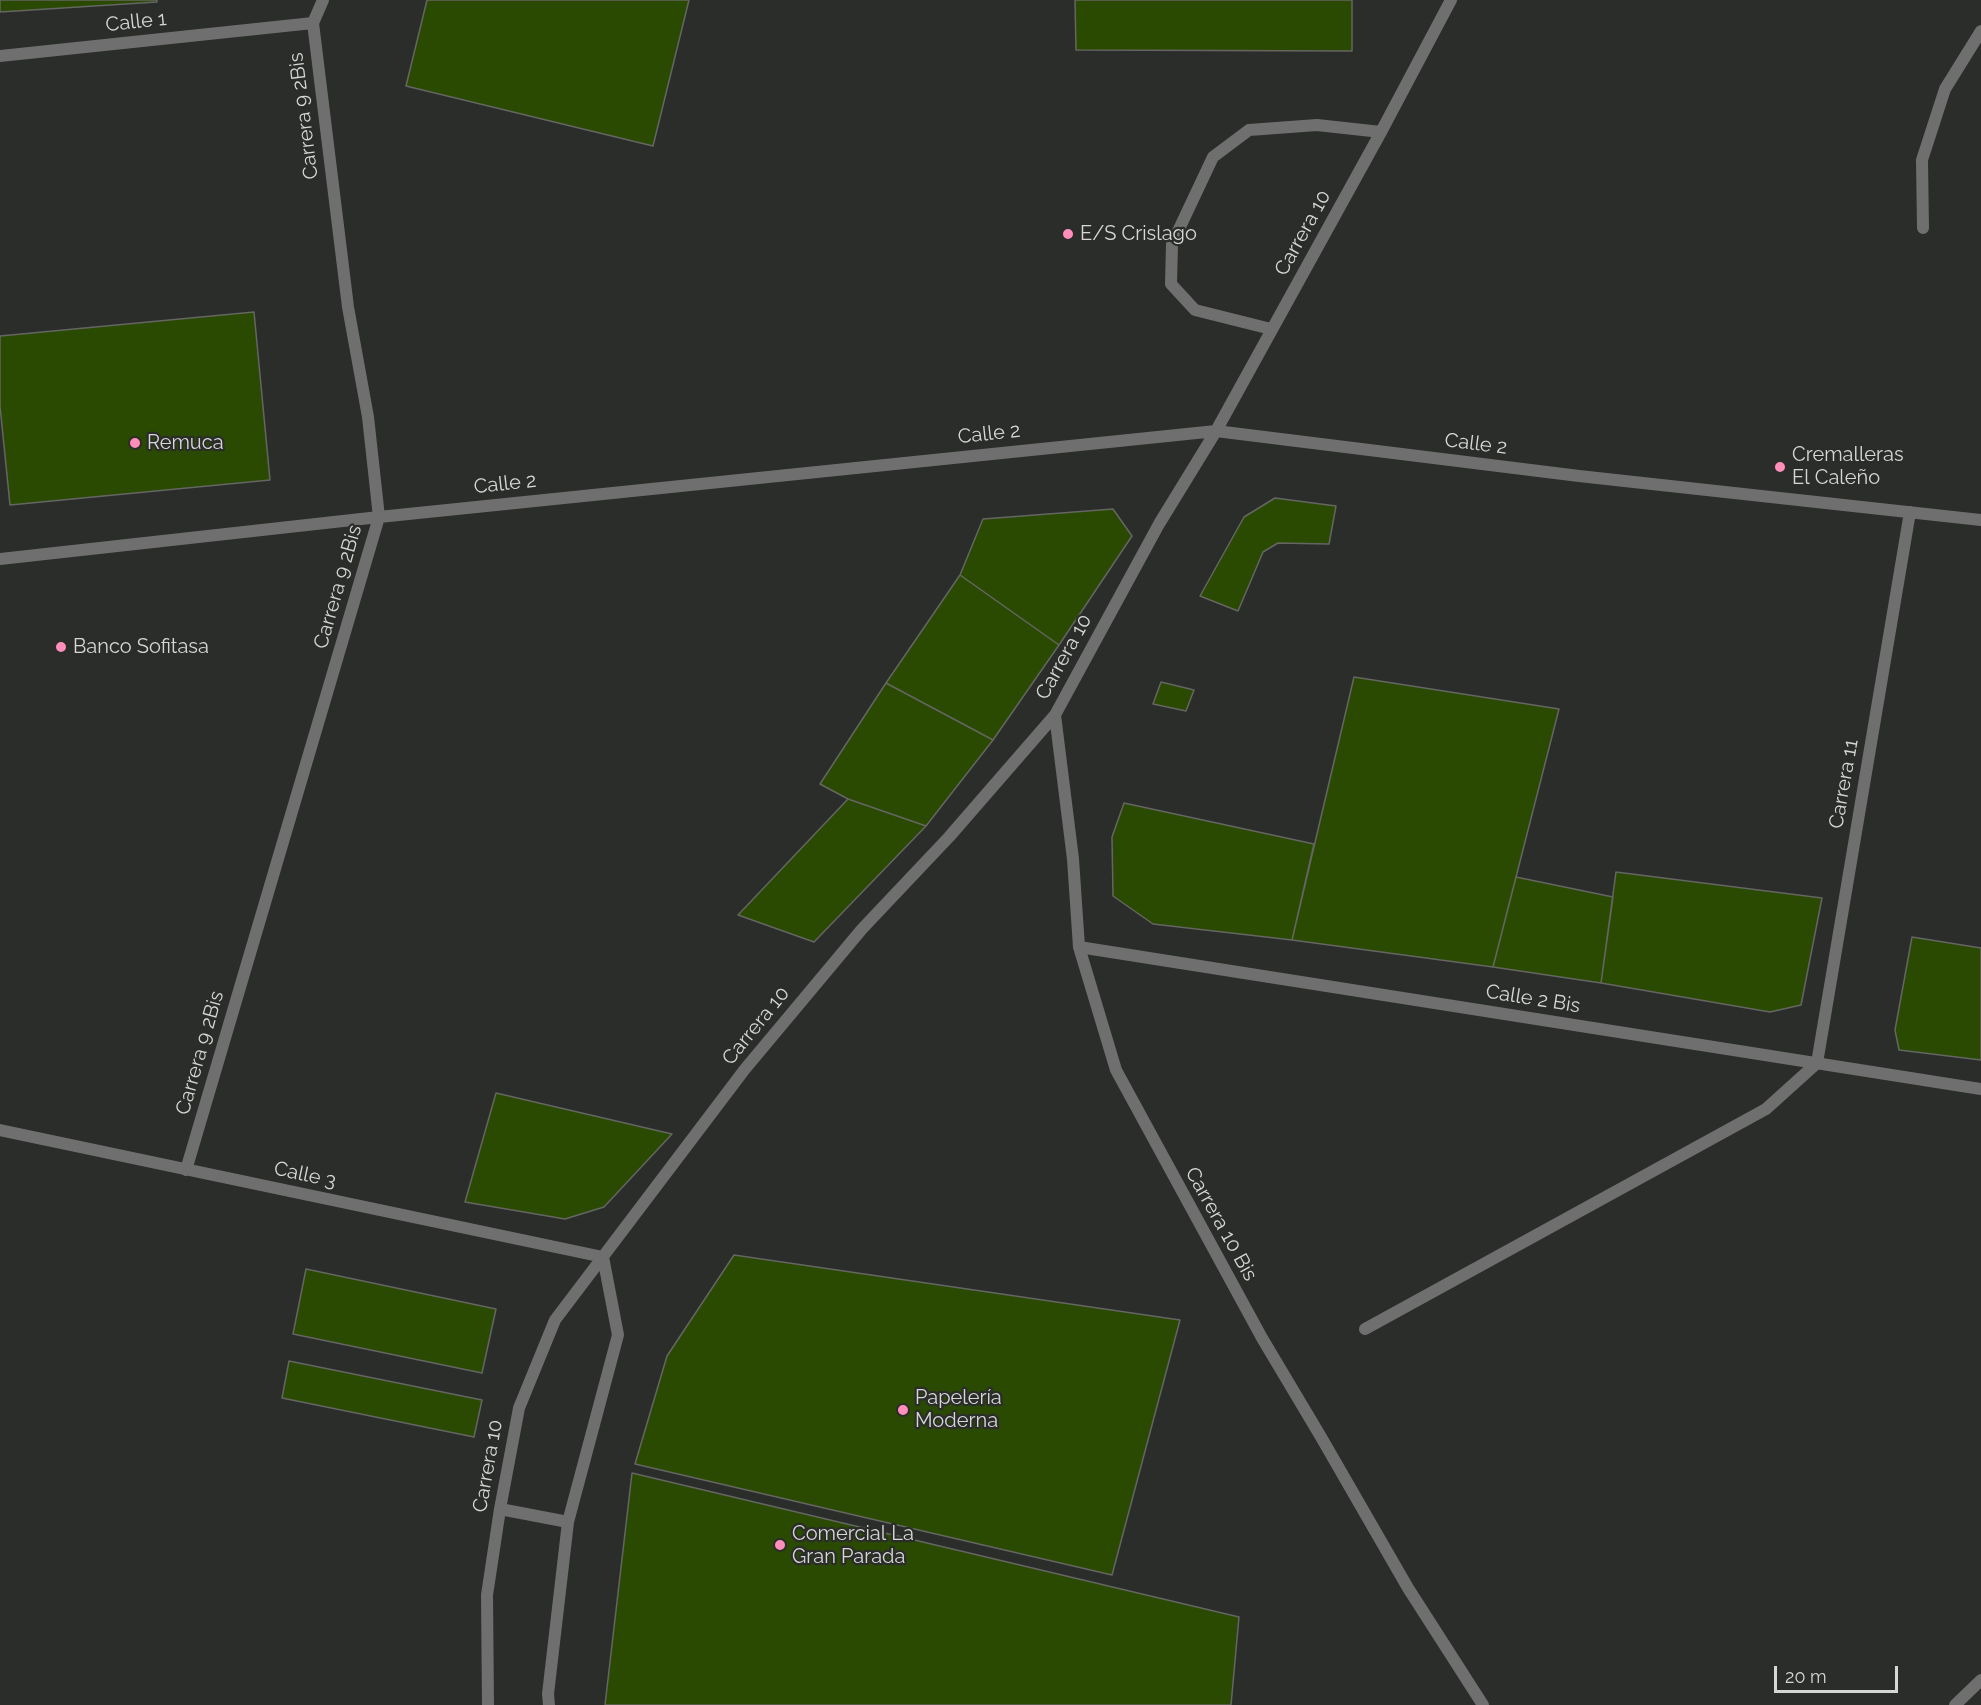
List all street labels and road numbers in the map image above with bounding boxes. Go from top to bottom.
street label: Calle 1 [104,7,168,37]
street label: Carrera 9 2Bis [284,51,324,181]
street label: Carrera 10 [1270,186,1336,280]
street label: Calle 2 [957,419,1021,449]
street label: Calle 2 [1443,428,1509,460]
street label: Calle 2 [473,469,537,499]
street label: Carrera 9 2Bis [309,522,367,652]
street label: Carrera 10 [1031,610,1097,704]
street label: Carrera 11 [1824,738,1864,830]
street label: Calle 2 Bis [1484,980,1582,1018]
street label: Carrera 10 [717,982,795,1070]
street label: Carrera 9 2Bis [171,988,229,1118]
street label: Calle 3 [272,1157,338,1193]
street label: Carrera 10 Bis [1180,1163,1262,1285]
street label: Carrera 10 [468,1418,508,1514]

